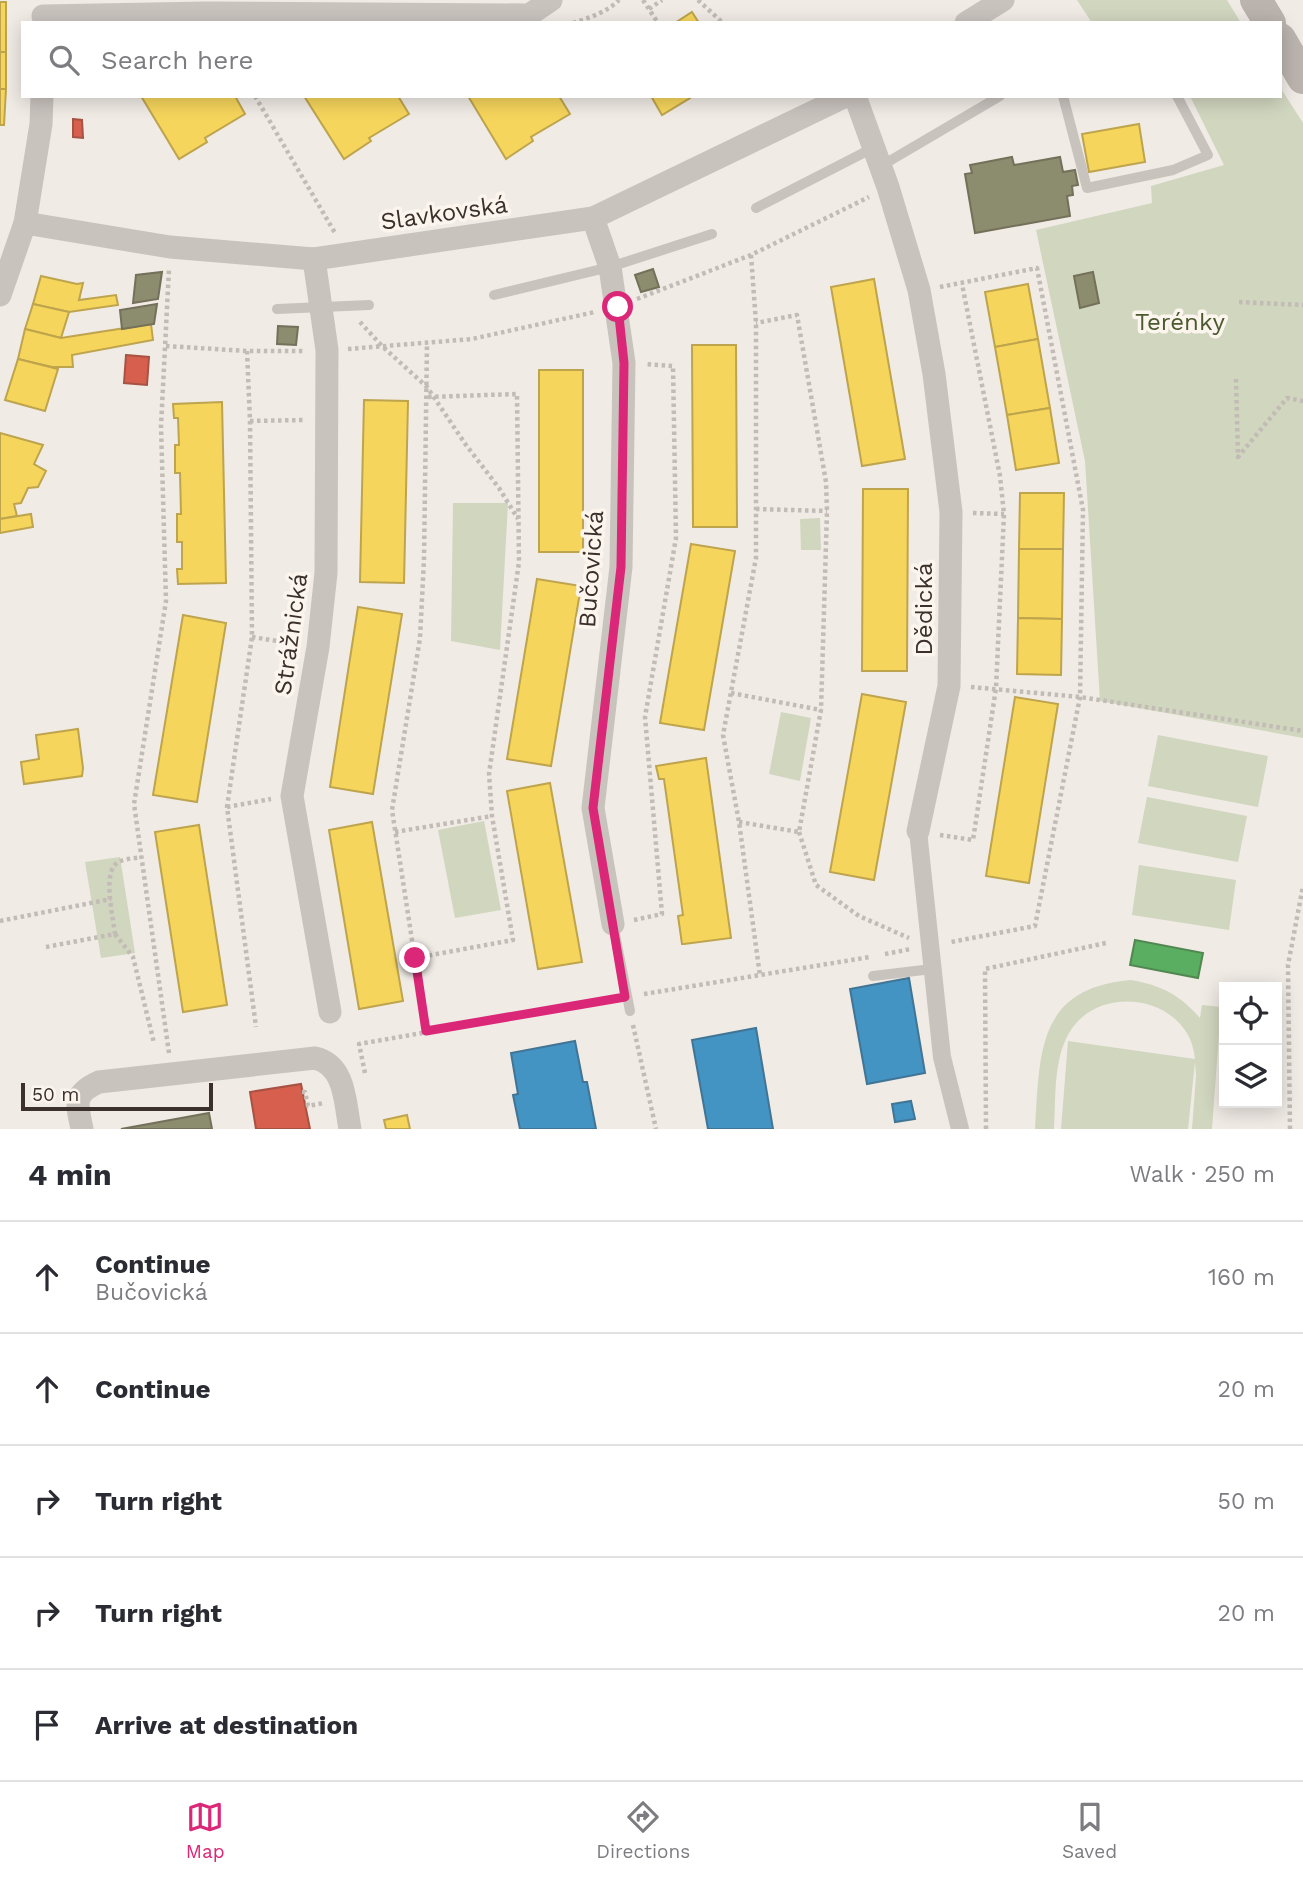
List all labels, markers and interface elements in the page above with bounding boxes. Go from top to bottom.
search box [21,21,1282,98]
icon: search [45,41,83,79]
text: Search here [101,45,253,75]
street label: Slavkovská [379,190,509,236]
route start [602,291,633,322]
park label: Terénky [1135,308,1226,336]
street label: Bučovická [573,509,609,629]
street label: Dědická [910,563,938,655]
street label: Strážnická [269,571,313,697]
route end [399,942,430,973]
map controls [1219,982,1282,1108]
button: locate [1219,982,1282,1045]
button: layers [1219,1045,1282,1108]
scale bar [21,1080,214,1112]
text: 50 m [32,1083,79,1106]
text: 4 min [28,1157,112,1192]
text: Walk · 250 m [1129,1161,1275,1188]
text: Continue [95,1249,211,1279]
icon: ahead [28,1258,66,1296]
text: 160 m [1208,1264,1275,1291]
text: Bučovická [95,1279,208,1306]
icon: ahead [28,1370,66,1408]
text: Continue [95,1374,211,1404]
text: 20 m [1218,1376,1275,1403]
icon: right [28,1482,66,1520]
text: Turn right [95,1486,222,1516]
text: 50 m [1218,1488,1275,1515]
icon: right [28,1594,66,1632]
text: Turn right [95,1598,222,1628]
text: 20 m [1218,1600,1275,1627]
icon: arrive [28,1706,66,1744]
text: Arrive at destination [95,1710,358,1740]
tab: Map [186,1798,225,1863]
tab: Directions [596,1798,690,1863]
tab: Saved [1062,1798,1117,1863]

